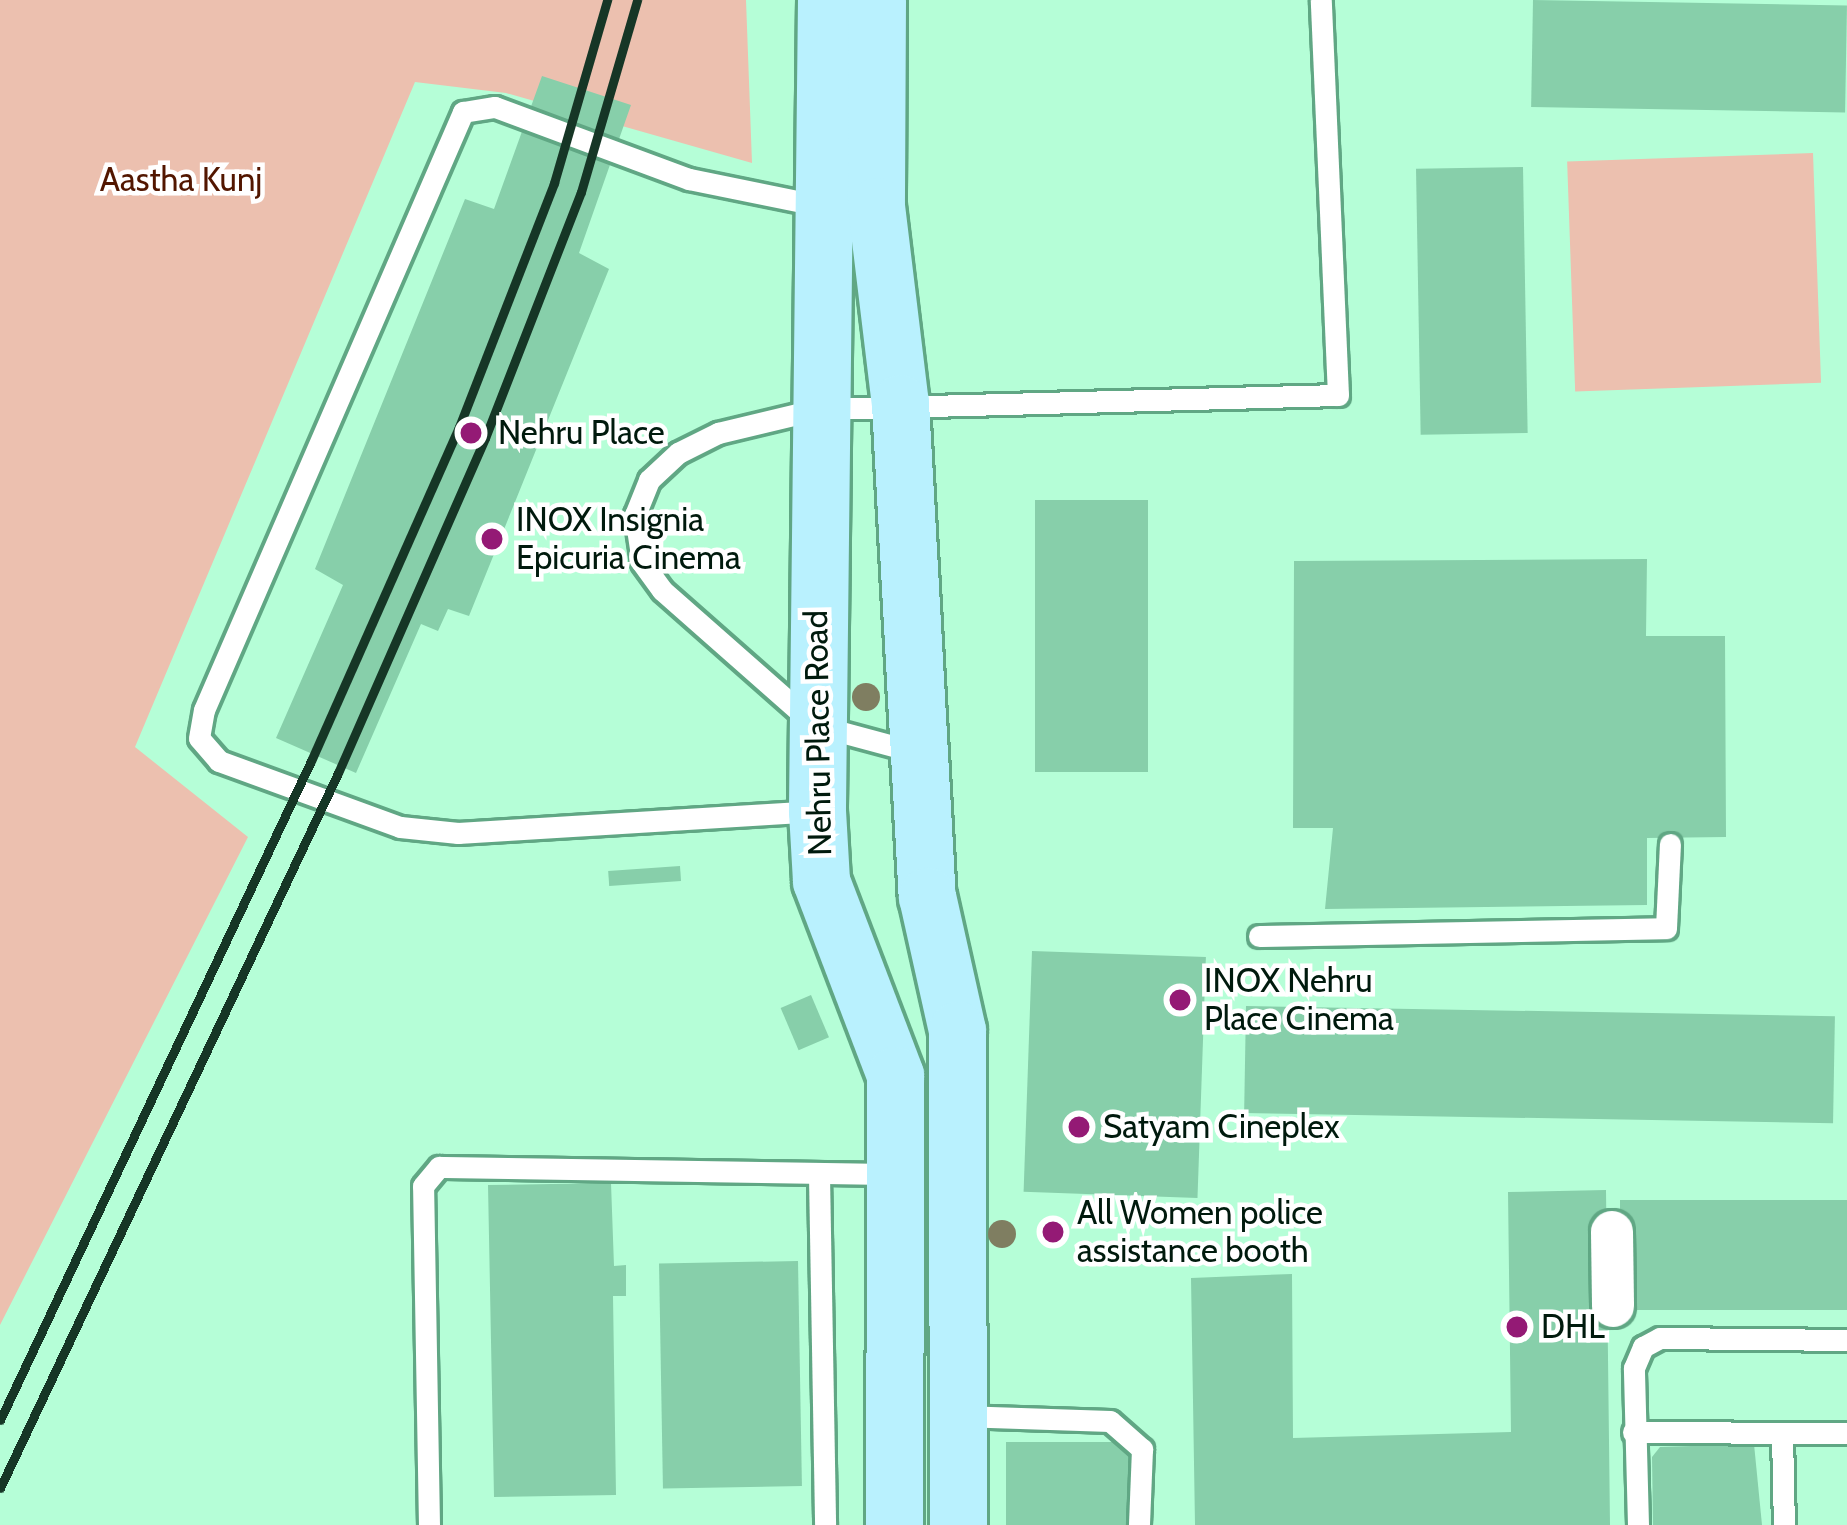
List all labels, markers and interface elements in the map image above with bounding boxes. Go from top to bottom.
park label: Aastha Kunj [100,160,262,200]
place label: Nehru Place [498,413,665,453]
marker: Nehru Place [455,417,487,449]
place label: INOX Insignia Epicuria Cinema [516,500,741,578]
marker: INOX Insignia Epicuria Cinema [479,526,505,552]
street label: Nehru Place Road [796,610,840,856]
place label: INOX Nehru Place Cinema [1204,961,1394,1039]
marker: INOX Nehru Place Cinema [1167,987,1193,1013]
place label: Satyam Cineplex [1103,1107,1340,1147]
marker: Satyam Cineplex [1066,1114,1092,1140]
place label: All Women police assistance booth [1077,1193,1323,1271]
marker: All Women police assistance booth [1040,1219,1066,1245]
place label: DHL [1541,1307,1605,1347]
marker: DHL [1504,1314,1530,1340]

